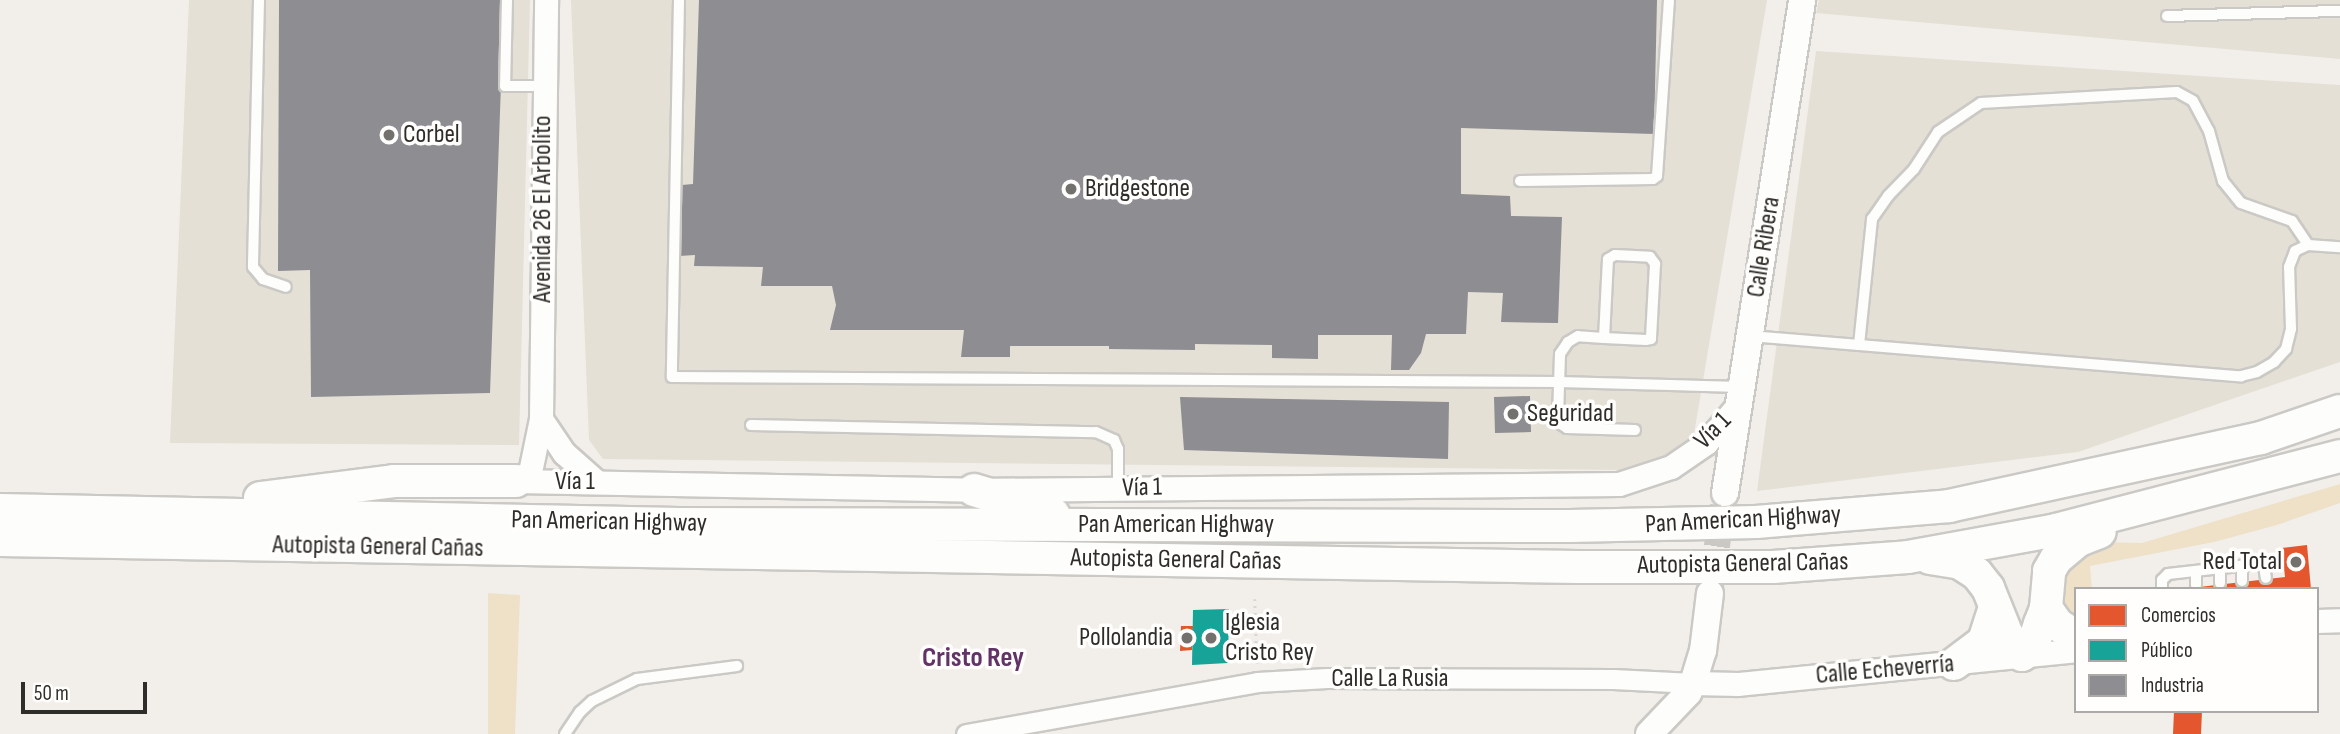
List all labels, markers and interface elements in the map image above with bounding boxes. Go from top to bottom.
street label: Avenida 26 El Arbolito [527,115,559,303]
place label: Corbel [403,119,460,151]
marker: Corbel [381,127,397,143]
place label: Bridgestone [1085,173,1190,205]
marker: Bridgestone [1063,181,1079,197]
street label: Calle Ribera [1741,194,1787,300]
place label: Seguridad [1527,398,1614,430]
marker: Seguridad [1505,406,1521,422]
street label: Vía 1 [1688,406,1738,456]
street label: Vía 1 [555,466,595,498]
street label: Vía 1 [1122,472,1162,504]
street label: Pan American Highway [1644,499,1842,541]
street label: Pan American Highway [511,505,707,539]
street label: Pan American Highway [1078,509,1274,541]
street label: Autopista General Cañas [272,530,484,564]
street label: Autopista General Cañas [1070,543,1282,577]
place label: Red Total [2203,546,2282,578]
street label: Autopista General Cañas [1637,547,1849,581]
marker: Red Total [2288,554,2304,570]
legend [2074,587,2319,713]
text: Comercios [2141,603,2216,628]
place label: Iglesia Cristo Rey [1225,607,1314,668]
place label: Pollolandia [1079,622,1173,654]
marker: Pollolandia [1179,630,1195,646]
marker: Iglesia Cristo Rey [1203,630,1219,646]
text: Público [2141,638,2193,663]
district label: Cristo Rey [922,641,1024,675]
street label: Calle Echeverría [1814,648,1956,692]
street label: Calle La Rusia [1331,663,1449,695]
scale bar [24,668,150,712]
text: Industria [2141,673,2204,698]
text: 50 m [34,681,69,706]

